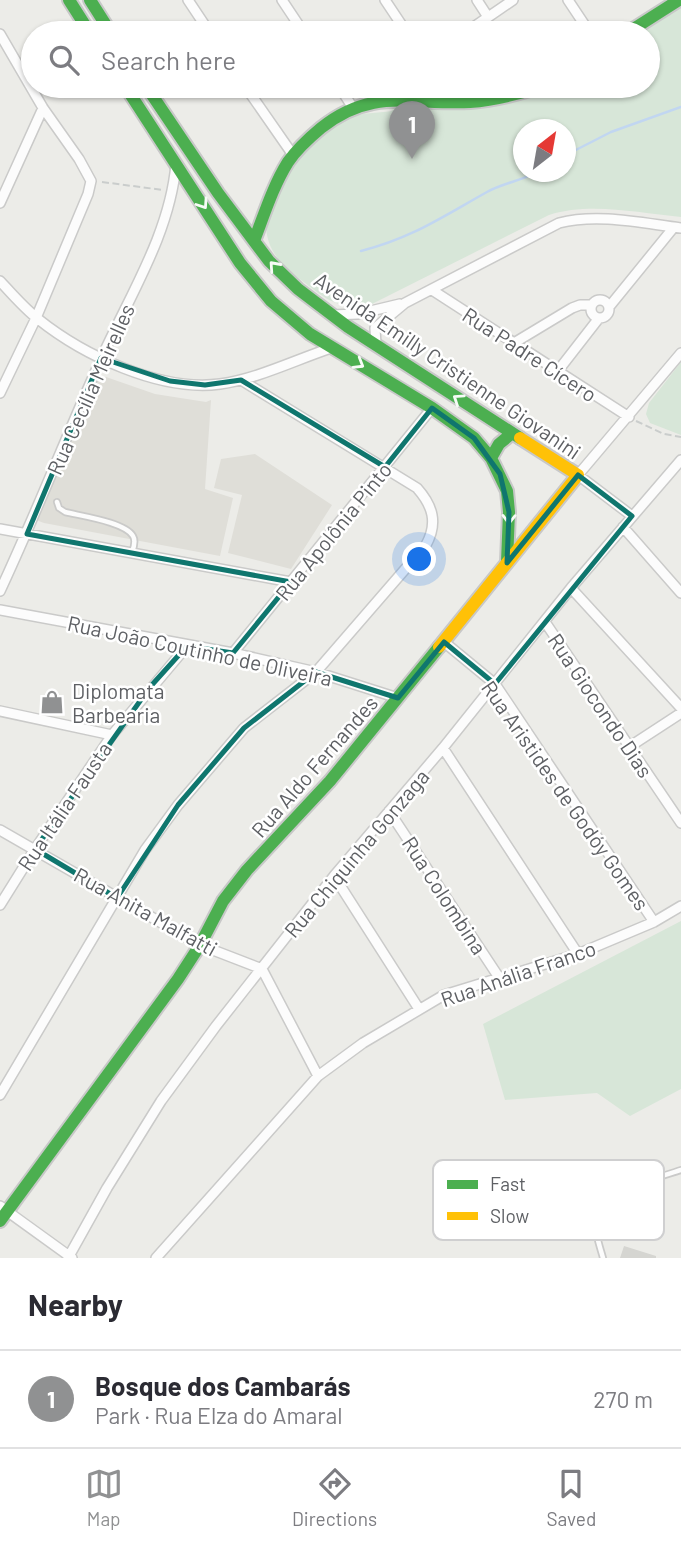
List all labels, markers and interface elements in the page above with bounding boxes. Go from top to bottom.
search box [21,21,660,98]
icon: search [45,41,83,79]
text: Search here [101,44,236,75]
pin: 1 [389,101,435,159]
north arrow [513,119,576,182]
one-way arrow [195,196,207,209]
one-way arrow [270,261,283,274]
street label: Avenida Emilly Cristienne Giovanini [310,266,586,464]
street label: Rua Cecília Meirelles [41,300,139,478]
street label: Rua Padre Cícero [458,301,602,407]
one-way arrow [351,356,364,369]
one-way arrow [453,395,466,407]
street label: Rua Apolônia Pinto [270,457,396,605]
one-way arrow [501,513,516,524]
your location [402,542,436,576]
street label: Rua João Coutinho de Oliveira [65,610,335,690]
street label: Rua Giocondo Dias [544,628,658,782]
street label: Rua Aristides de Godóy Gomes [477,675,655,915]
place label: Diplomata Barbearia [72,678,165,727]
shop icon: Diplomata Barbearia [38,688,66,716]
street label: Rua Aldo Fernandes [246,690,382,842]
street label: Rua Itália Fausta [12,737,116,875]
street label: Rua Chiquinha Gonzaga [278,764,434,942]
street label: Rua Colombina [398,831,492,959]
street label: Rua Anita Malfatti [70,861,222,961]
street label: Rua Anália Franco [437,935,599,1011]
legend [433,1160,664,1240]
text: Fast [490,1172,526,1195]
text: Slow [490,1204,529,1227]
text: Nearby [28,1286,123,1322]
text: Bosque dos Cambarás [95,1370,351,1401]
text: 1 [47,1385,55,1413]
text: 270 m [593,1385,653,1413]
text: Park · Rua Elza do Amaral [95,1401,343,1429]
tab: Map [85,1465,123,1530]
tab: Directions [292,1465,377,1530]
tab: Saved [546,1465,596,1530]

